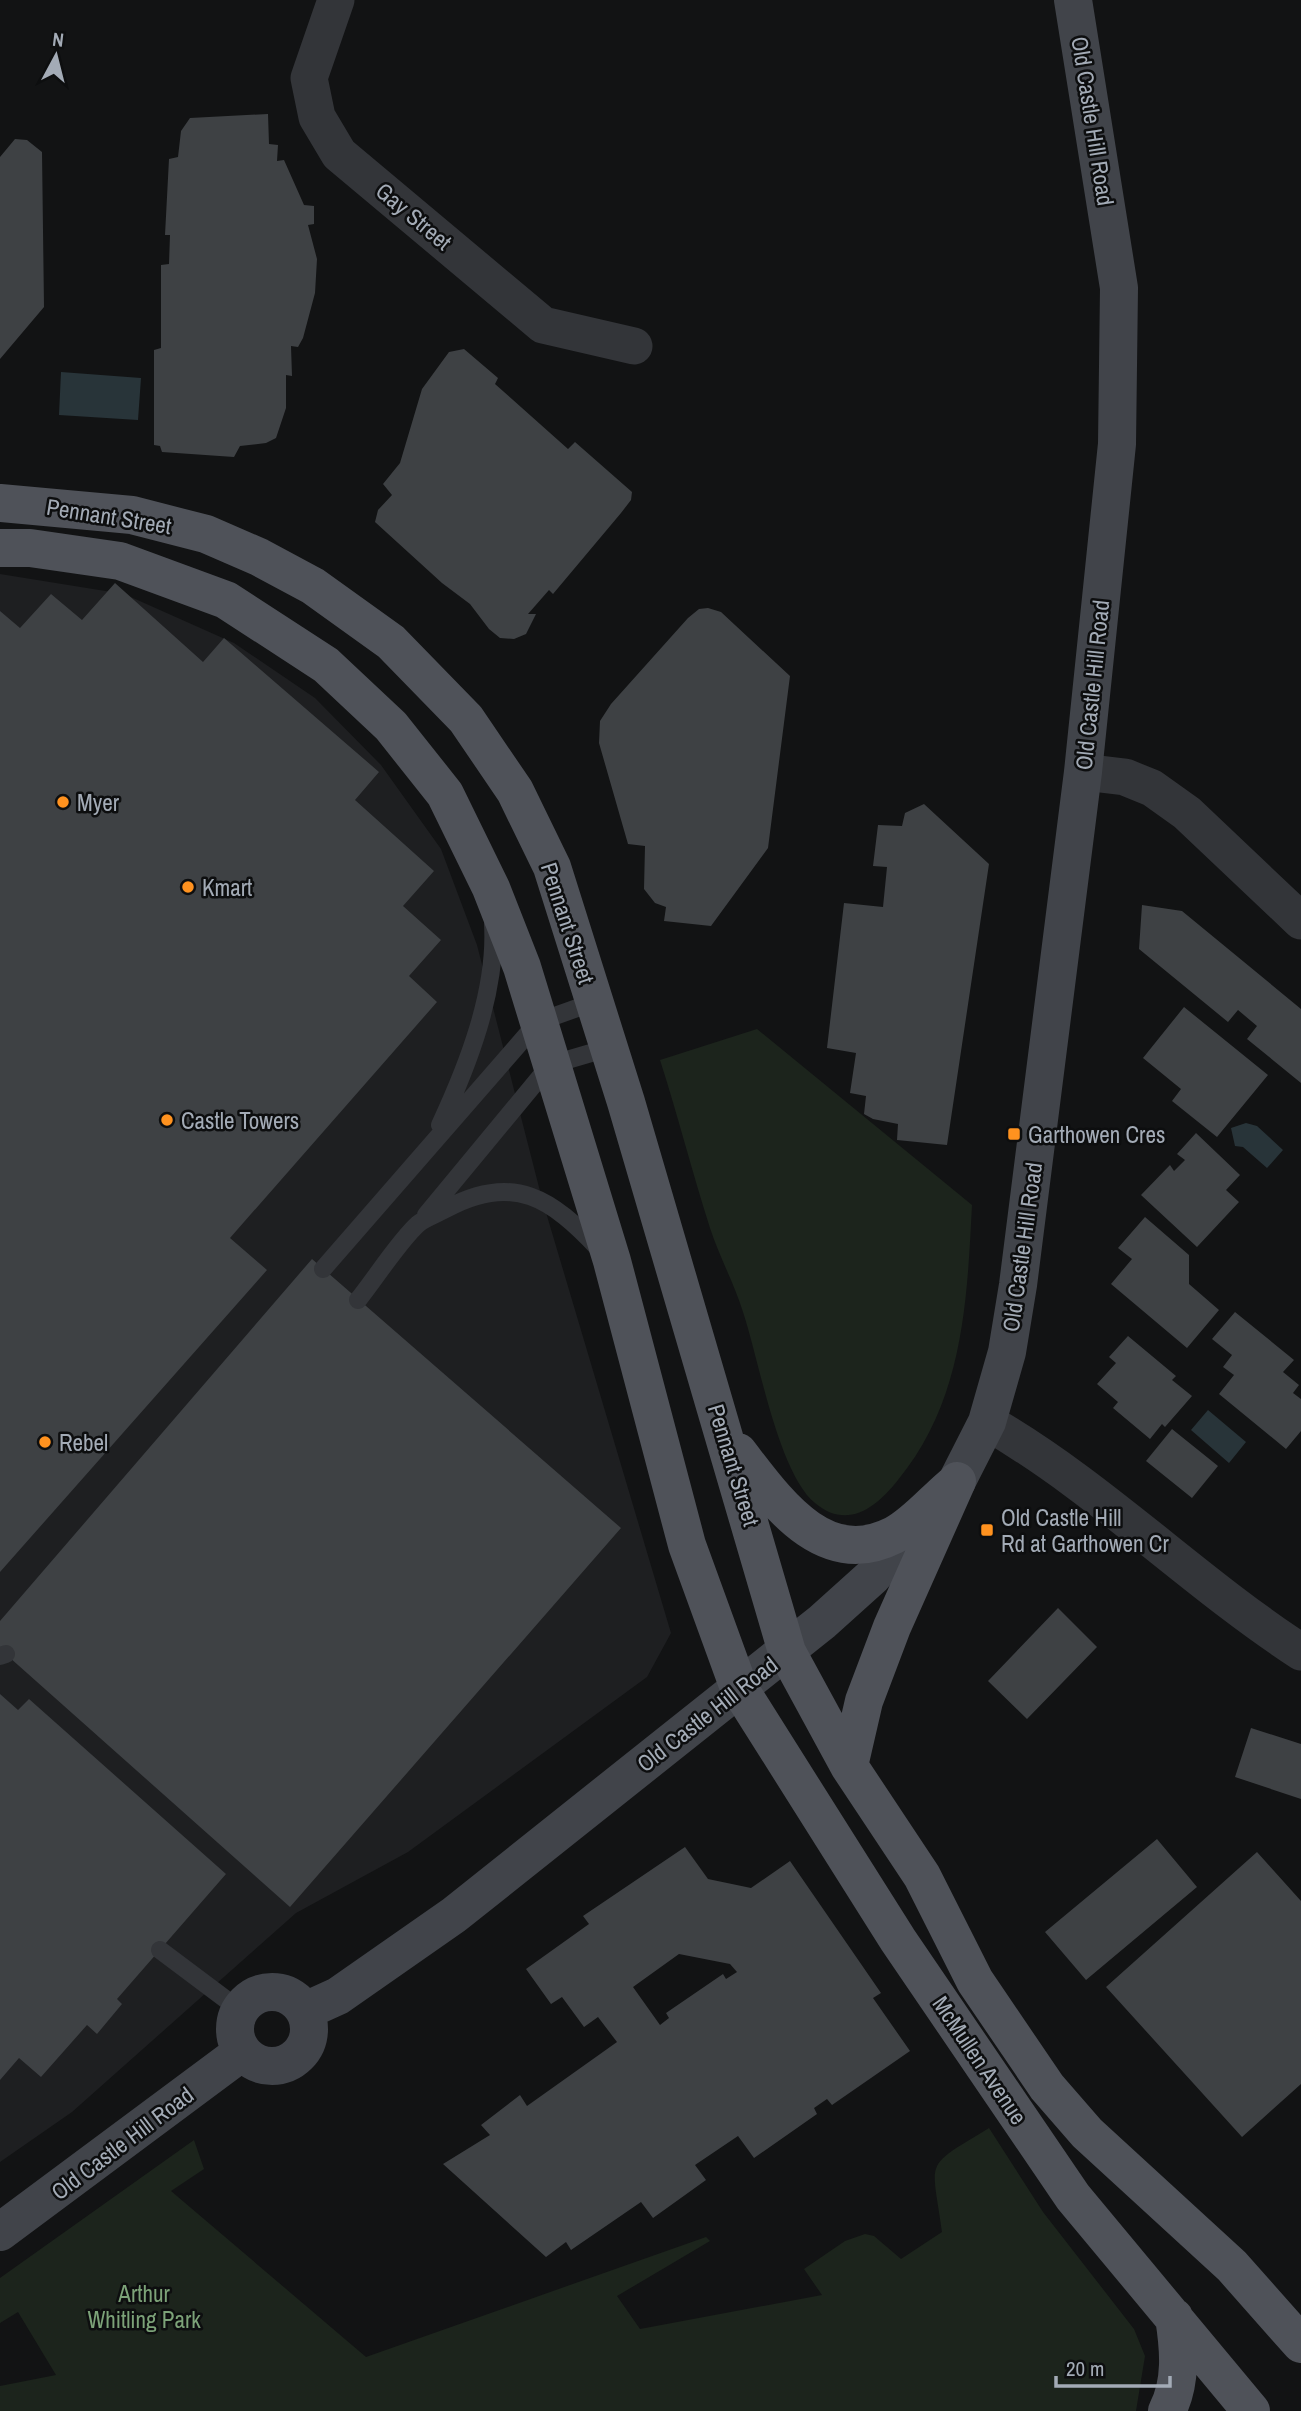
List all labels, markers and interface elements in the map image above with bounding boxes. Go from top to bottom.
north arrow [21,21,91,91]
text: N [51,26,65,53]
street label: Old Castle Hill Road [1064,34,1122,208]
street label: Gay Street [369,175,459,257]
street label: Pennant Street [44,491,174,541]
street label: Old Castle Hill Road [1068,598,1116,772]
place label: Myer [77,787,120,818]
marker: Myer [55,794,71,810]
street label: Pennant Street [534,858,602,988]
place label: Kmart [202,872,252,903]
marker: Kmart [180,879,196,895]
place label: Castle Towers [181,1105,299,1136]
marker: Castle Towers [159,1112,175,1128]
place label: Garthowen Cres [1028,1119,1165,1150]
marker: Garthowen Cres [1006,1126,1022,1142]
street label: Old Castle Hill Road [995,1160,1049,1334]
street label: Pennant Street [701,1400,767,1530]
place label: Rebel [59,1427,108,1458]
marker: Rebel [37,1434,53,1450]
place label: Old Castle Hill Rd at Garthowen Cr [1001,1502,1169,1559]
marker: Old Castle Hill Rd at Garthowen Cr [979,1522,995,1538]
street label: Old Castle Hill Road [630,1649,784,1779]
street label: McMullen Avenue [926,1990,1034,2130]
street label: Old Castle Hill Road [44,2079,200,2207]
park label: Arthur Whitling Park [87,2278,201,2335]
scale bar [1056,2344,1170,2388]
text: 20 m [1066,2354,1104,2383]

